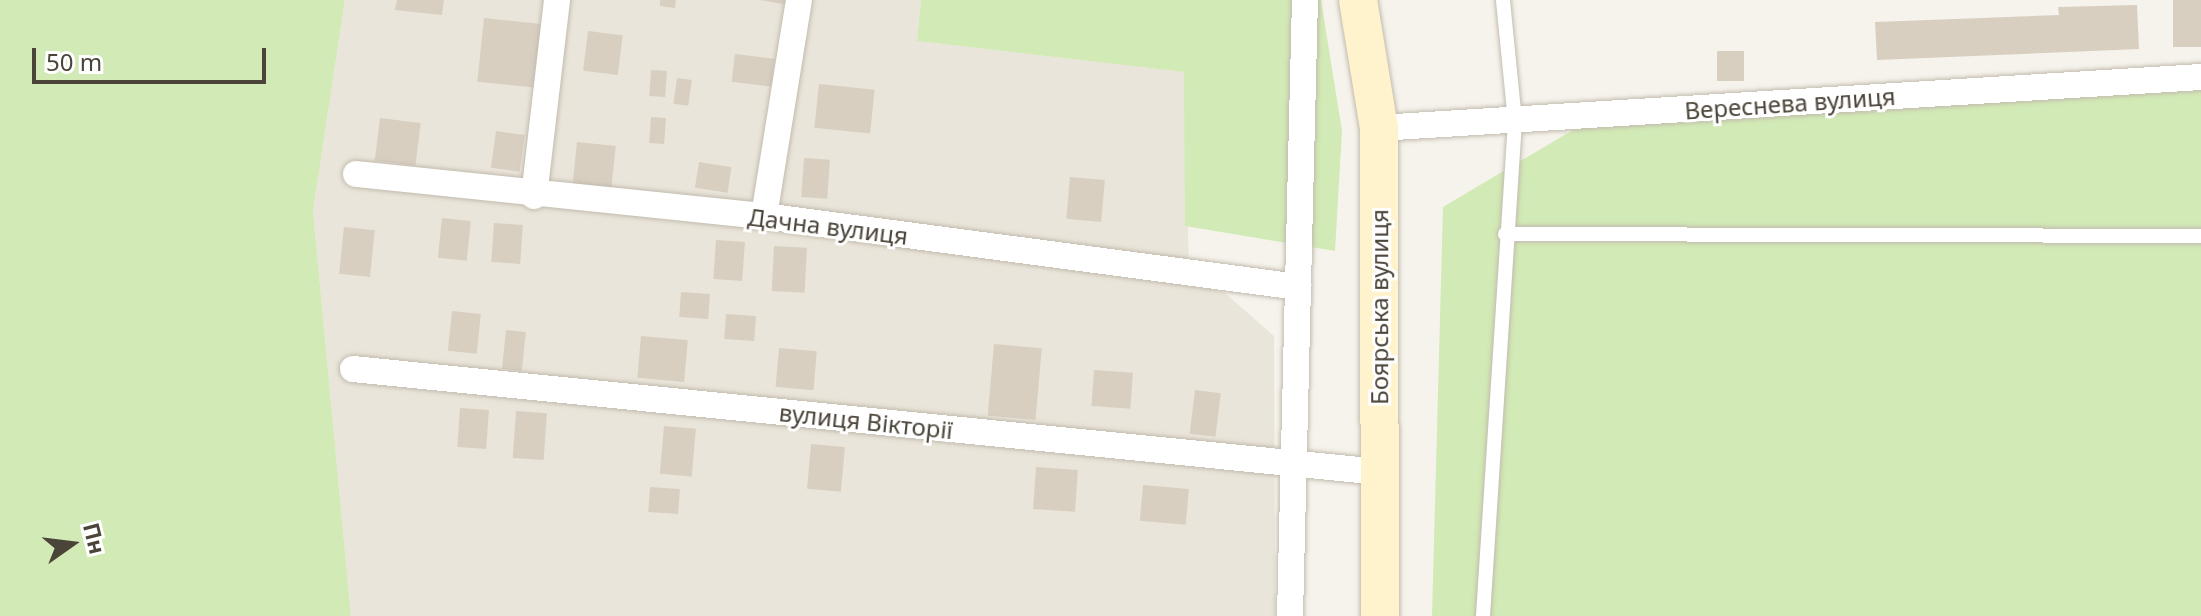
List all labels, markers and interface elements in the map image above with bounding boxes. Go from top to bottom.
scale bar [36,32,270,82]
text: 50 m [46,45,102,78]
street label: Вереснева вулиця [1684,81,1896,125]
street label: Дачна вулиця [746,202,910,250]
street label: Боярська вулиця [1365,209,1393,405]
street label: вулиця Вікторії [778,398,954,444]
north arrow [32,504,112,584]
text: Пн [77,519,114,557]

